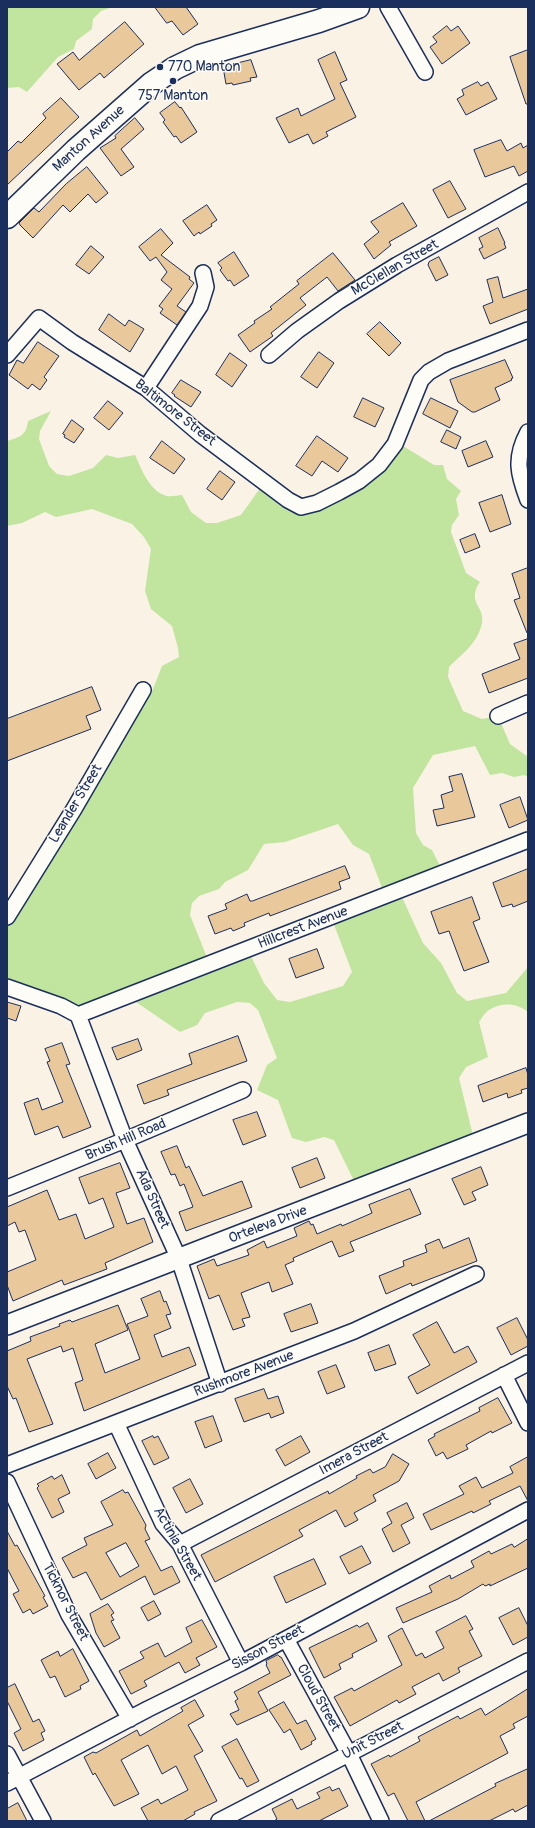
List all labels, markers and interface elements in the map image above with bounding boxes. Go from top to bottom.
place label: 770 Manton [168,59,240,75]
marker: 770 Manton [155,62,165,72]
marker: 757 Manton [168,76,178,86]
place label: 757 Manton [138,88,208,104]
street label: Manton Avenue [50,102,128,176]
street label: McClellan Street [348,236,442,300]
street label: Baltimore Street [131,376,219,450]
street label: Leander Street [46,762,106,846]
street label: Hillcrest Avenue [256,903,350,953]
street label: Brush Hill Road [83,1115,169,1165]
street label: Ada Street [131,1167,173,1231]
street label: Orteleva Drive [227,1202,309,1248]
street label: Rushmore Avenue [192,1347,296,1401]
street label: Imera Street [317,1429,391,1479]
street label: Actinia Street [149,1504,205,1584]
street label: Ticknor Street [38,1560,92,1644]
street label: Sisson Street [229,1622,307,1674]
street label: Cloud Street [293,1661,343,1735]
street label: Unit Street [340,1718,406,1764]

